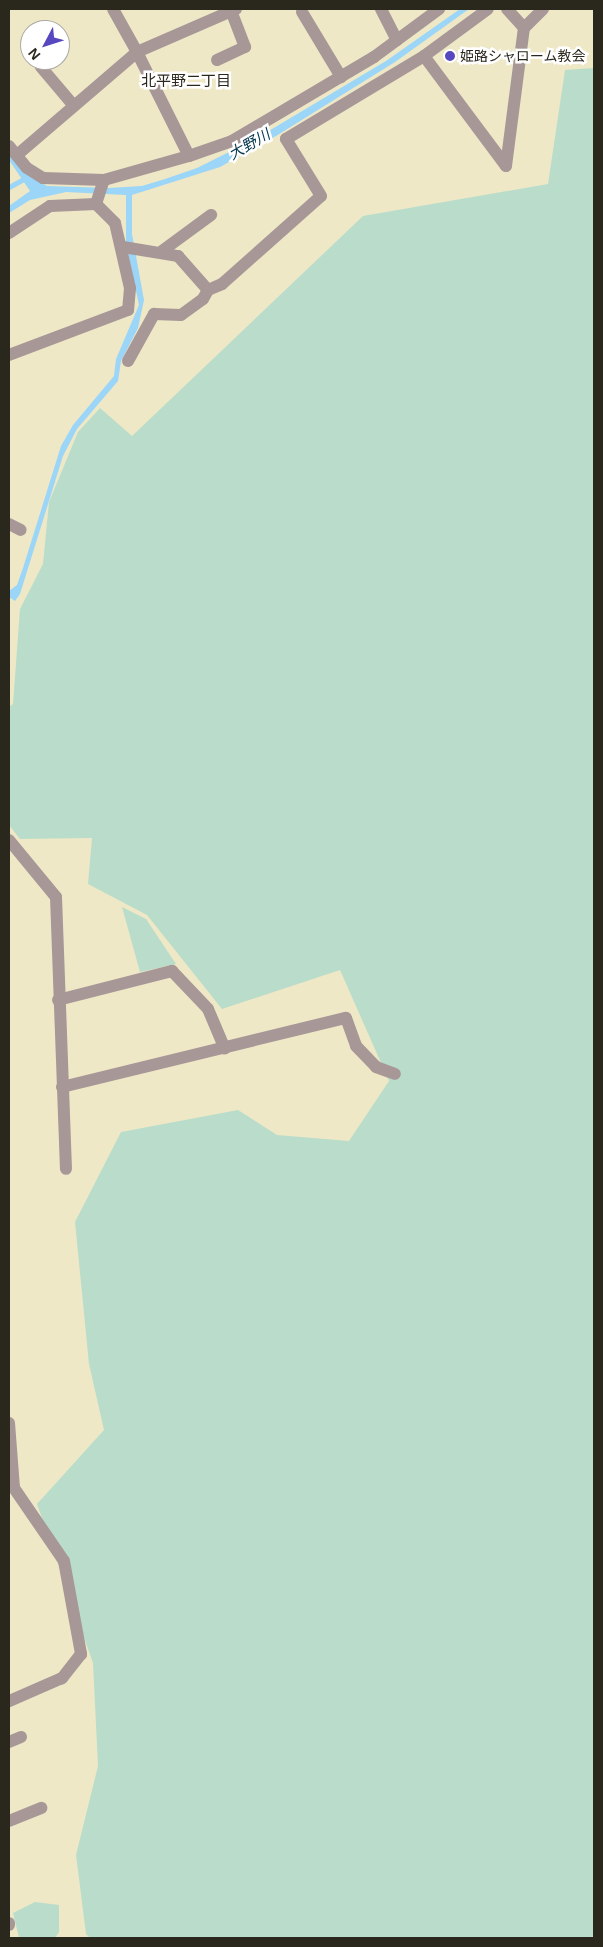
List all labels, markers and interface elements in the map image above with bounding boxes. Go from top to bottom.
north arrow [20,20,70,70]
text: N [25,45,44,63]
place label: 姫路シャローム教会 [460,48,586,64]
marker: 姫路シャローム教会 [444,50,456,62]
district label: 北平野二丁目 [141,72,231,90]
water label: 大野川 [225,125,273,163]

